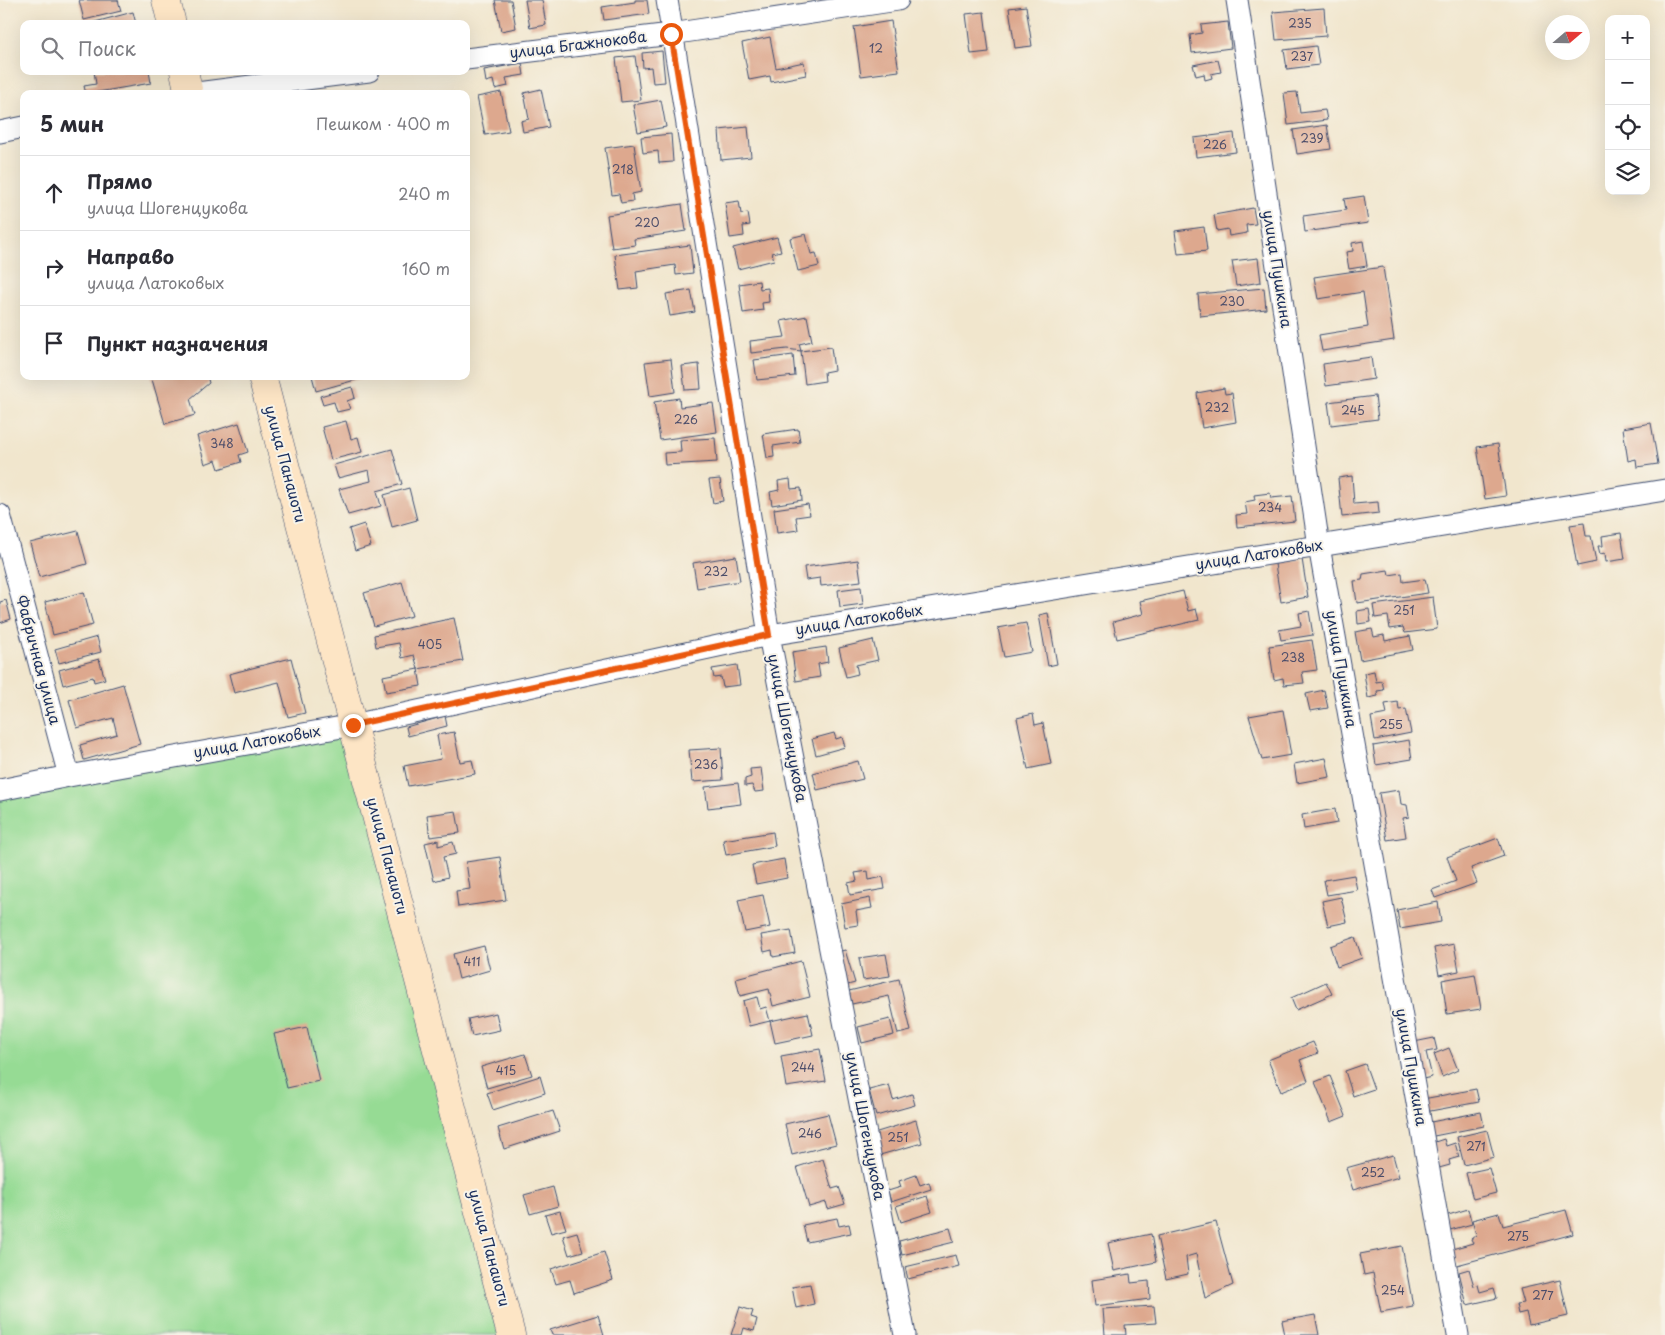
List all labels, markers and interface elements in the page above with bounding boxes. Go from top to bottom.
house number: 235 [1288,14,1312,32]
north arrow [1545,15,1590,60]
map controls [1605,15,1650,195]
button: + [1605,15,1650,60]
search box [20,20,470,75]
route start [660,23,683,46]
street label: улица Бгажнокова [508,24,648,63]
icon: search [38,34,66,62]
text: Поиск [78,34,136,62]
house number: 12 [869,39,883,57]
house number: 237 [1291,47,1314,65]
button: − [1605,60,1650,105]
button: locate [1605,105,1650,150]
text: 5 мин [40,107,104,139]
text: Пешком · 400 m [316,111,450,135]
house number: 239 [1300,129,1324,147]
house number: 226 [1203,135,1227,153]
button: layers [1605,150,1650,195]
house number: 218 [612,160,634,178]
text: Прямо [87,167,152,195]
icon: ahead [40,179,68,207]
text: 240 m [398,181,450,205]
text: улица Шогенцукова [87,195,248,219]
street label: улица Пушкина [1258,208,1299,330]
house number: 220 [635,213,660,231]
text: Направо [87,242,174,270]
icon: right [40,254,68,282]
text: 160 m [402,256,450,280]
text: улица Латоковых [87,270,224,294]
house number: 230 [1219,292,1245,310]
icon: arrive [40,329,68,357]
text: Пункт назначения [87,329,268,357]
house number: 232 [1205,398,1229,416]
house number: 245 [1341,401,1365,419]
street label: улица Панаиоти [260,402,313,525]
house number: 226 [674,410,698,428]
house number: 348 [210,434,234,452]
house number: 234 [1258,498,1282,516]
street label: улица Латоковых [1193,532,1324,575]
house number: 232 [704,562,728,580]
street label: Фабричная улица [11,592,68,727]
street label: улица Латоковых [793,597,924,640]
house number: 251 [1393,601,1415,619]
street label: улица Пушкина [1321,608,1364,730]
house number: 405 [418,635,442,653]
house number: 238 [1281,648,1305,666]
street label: улица Шогенцукова [763,652,814,804]
route end [342,714,365,737]
house number: 255 [1379,715,1403,733]
street label: улица Латоковых [191,718,322,763]
house number: 236 [694,755,718,773]
street label: улица Панаиоти [362,794,415,917]
house number: 411 [463,952,481,970]
street label: улица Пушкина [1391,1006,1434,1128]
street label: улица Шогенцукова [841,1050,892,1202]
house number: 244 [791,1058,815,1076]
house number: 415 [496,1061,516,1079]
house number: 246 [798,1124,822,1142]
house number: 251 [887,1128,909,1146]
house number: 271 [1466,1137,1486,1155]
house number: 252 [1361,1163,1385,1181]
street label: улица Панаиоти [464,1186,517,1309]
house number: 275 [1507,1227,1529,1245]
house number: 254 [1381,1281,1405,1299]
house number: 277 [1532,1286,1554,1304]

